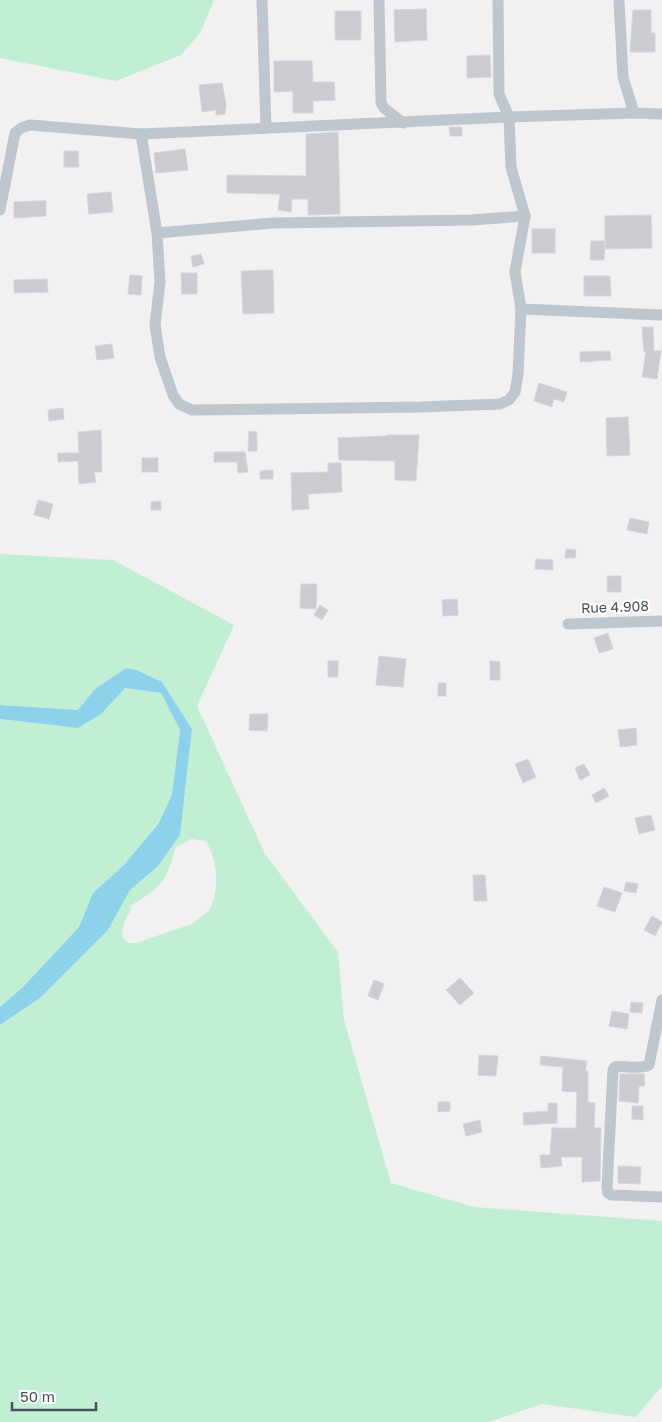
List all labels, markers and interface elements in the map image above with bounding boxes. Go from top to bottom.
street label: Rue 4.908 [581,597,649,616]
scale bar [12,1380,96,1412]
text: 50 m [20,1387,55,1405]

